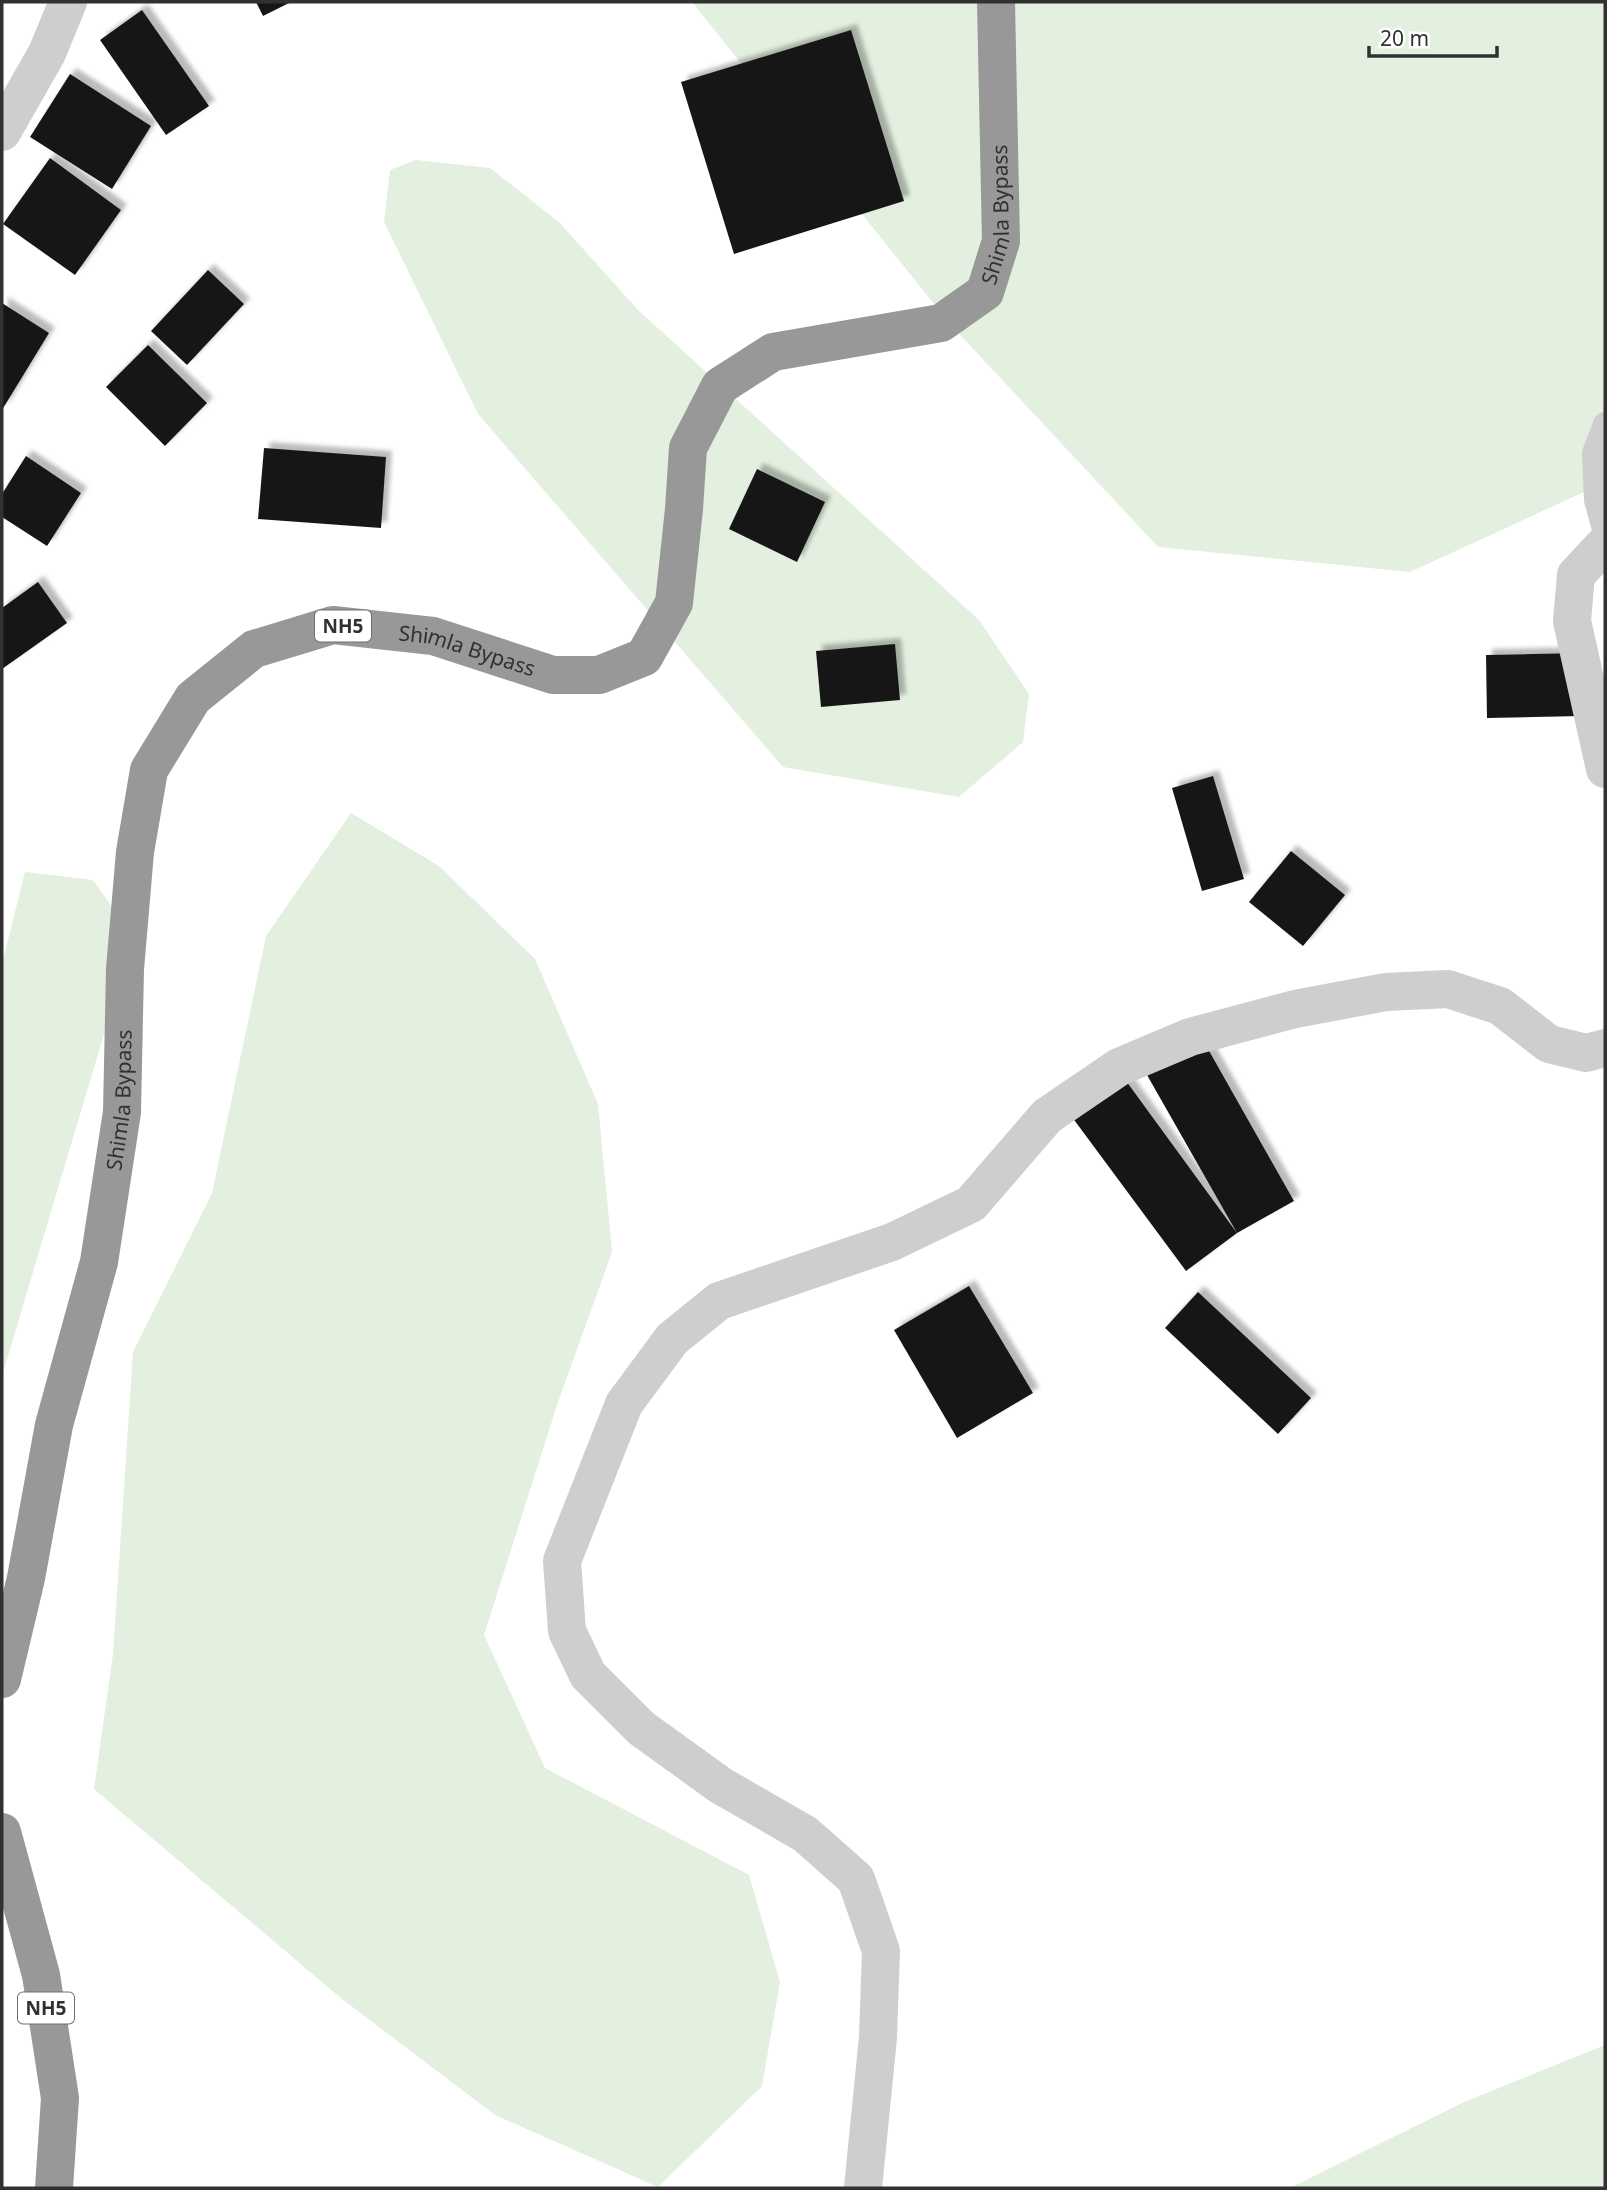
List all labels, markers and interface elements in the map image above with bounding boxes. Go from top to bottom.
scale bar [1369,14,1497,58]
text: 20 m [1380,24,1429,52]
street label: Shimla Bypass [974,144,1016,288]
road number: NH5 [315,610,371,642]
street label: Shimla Bypass [397,618,539,682]
street label: Shimla Bypass [99,1029,138,1172]
road number: NH5 [18,1992,74,2024]

